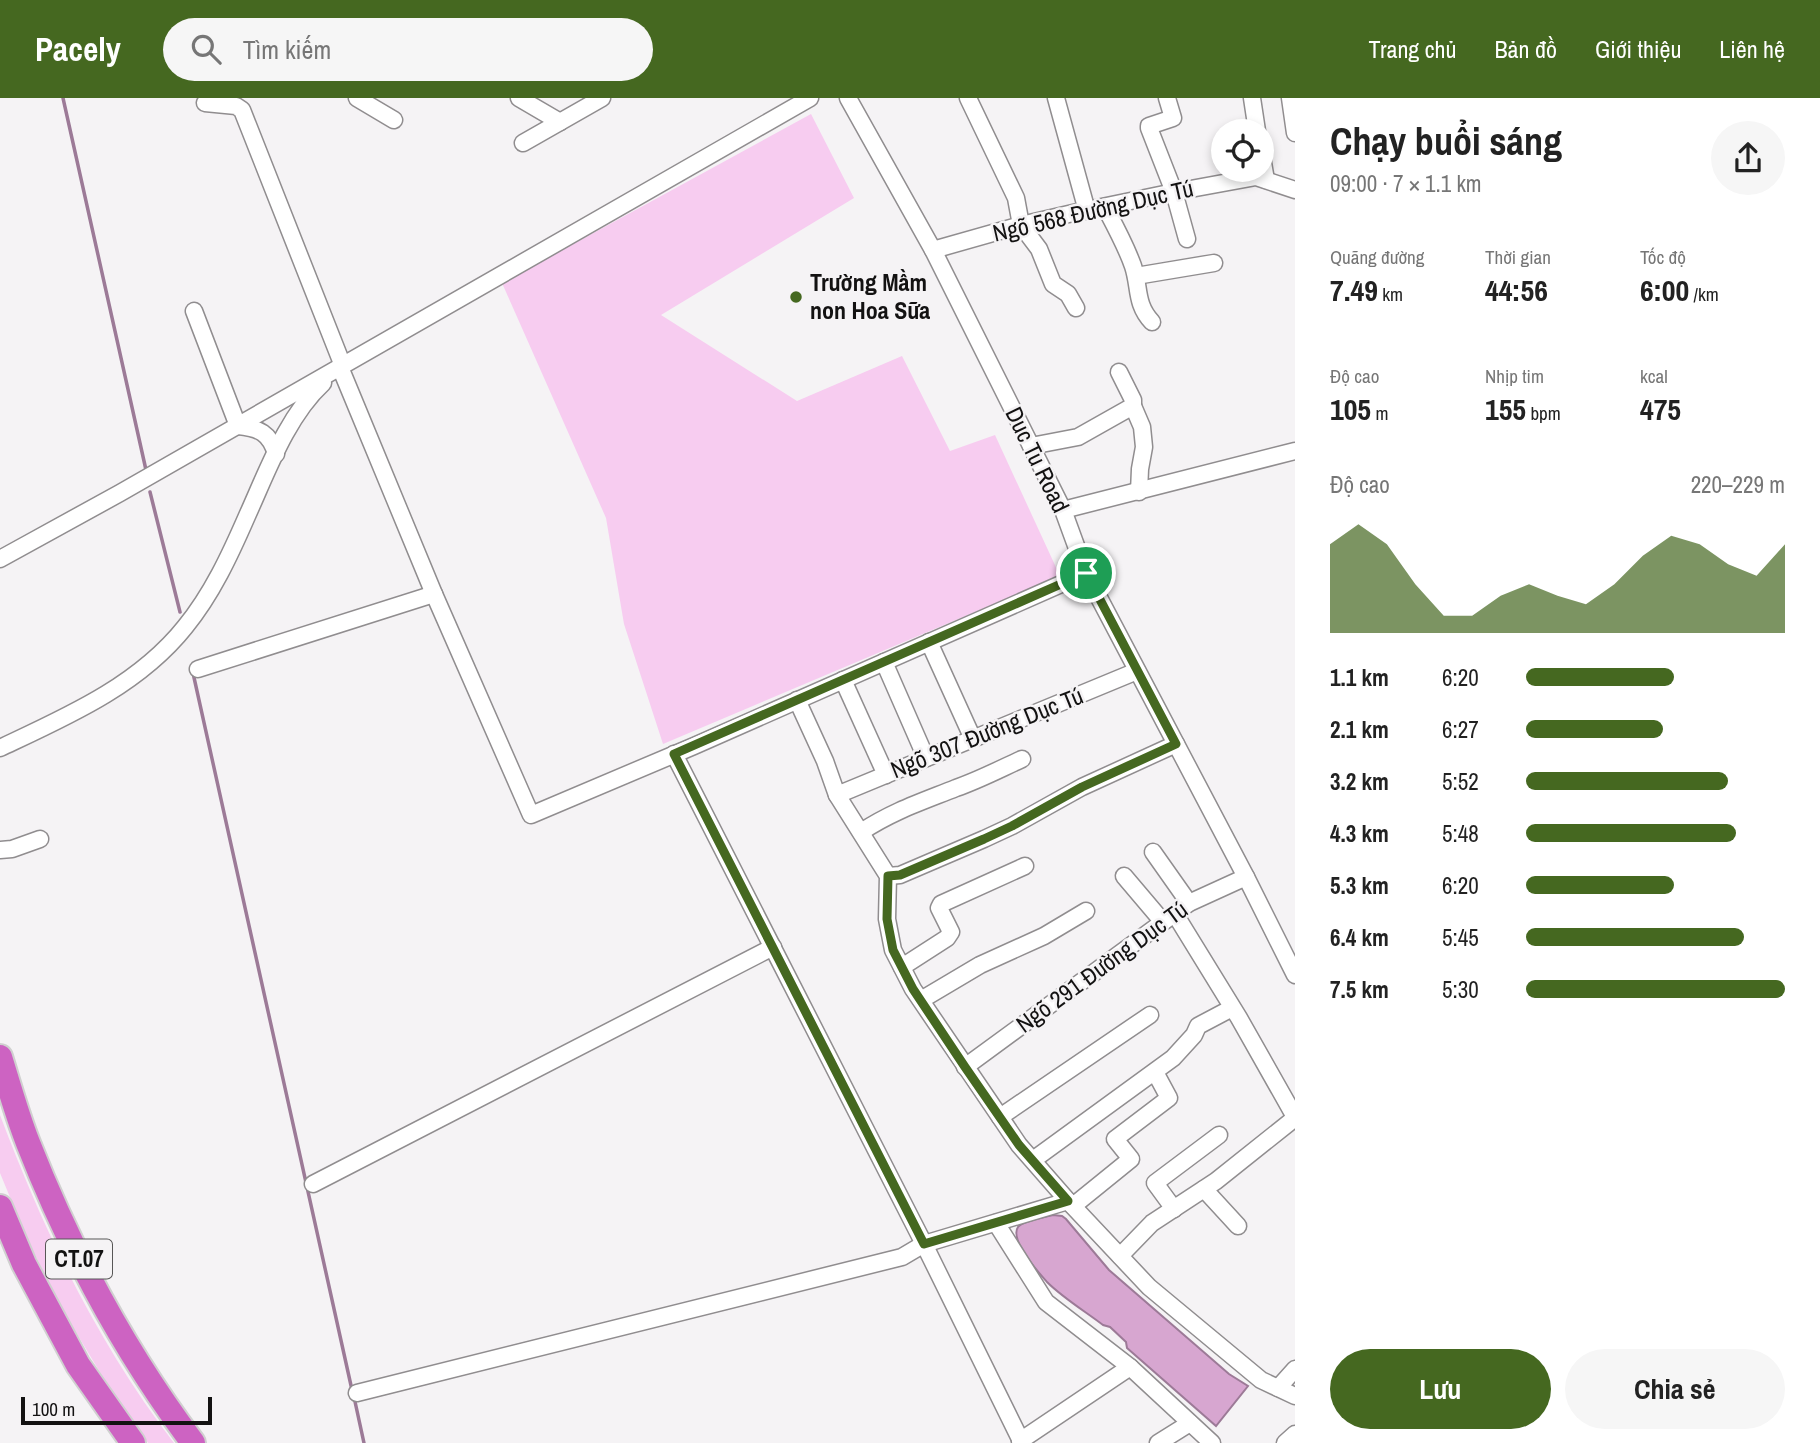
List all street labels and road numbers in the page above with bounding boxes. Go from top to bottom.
street label: Ngõ 568 Đường Dục Tú [989,171,1196,249]
street label: Duc Tu Road [999,401,1077,518]
street label: Ngõ 307 Đường Dục Tú [886,679,1088,785]
street label: Ngõ 291 Đường Dục Tú [1009,893,1194,1039]
road number: CT.07 [46,1240,112,1278]

